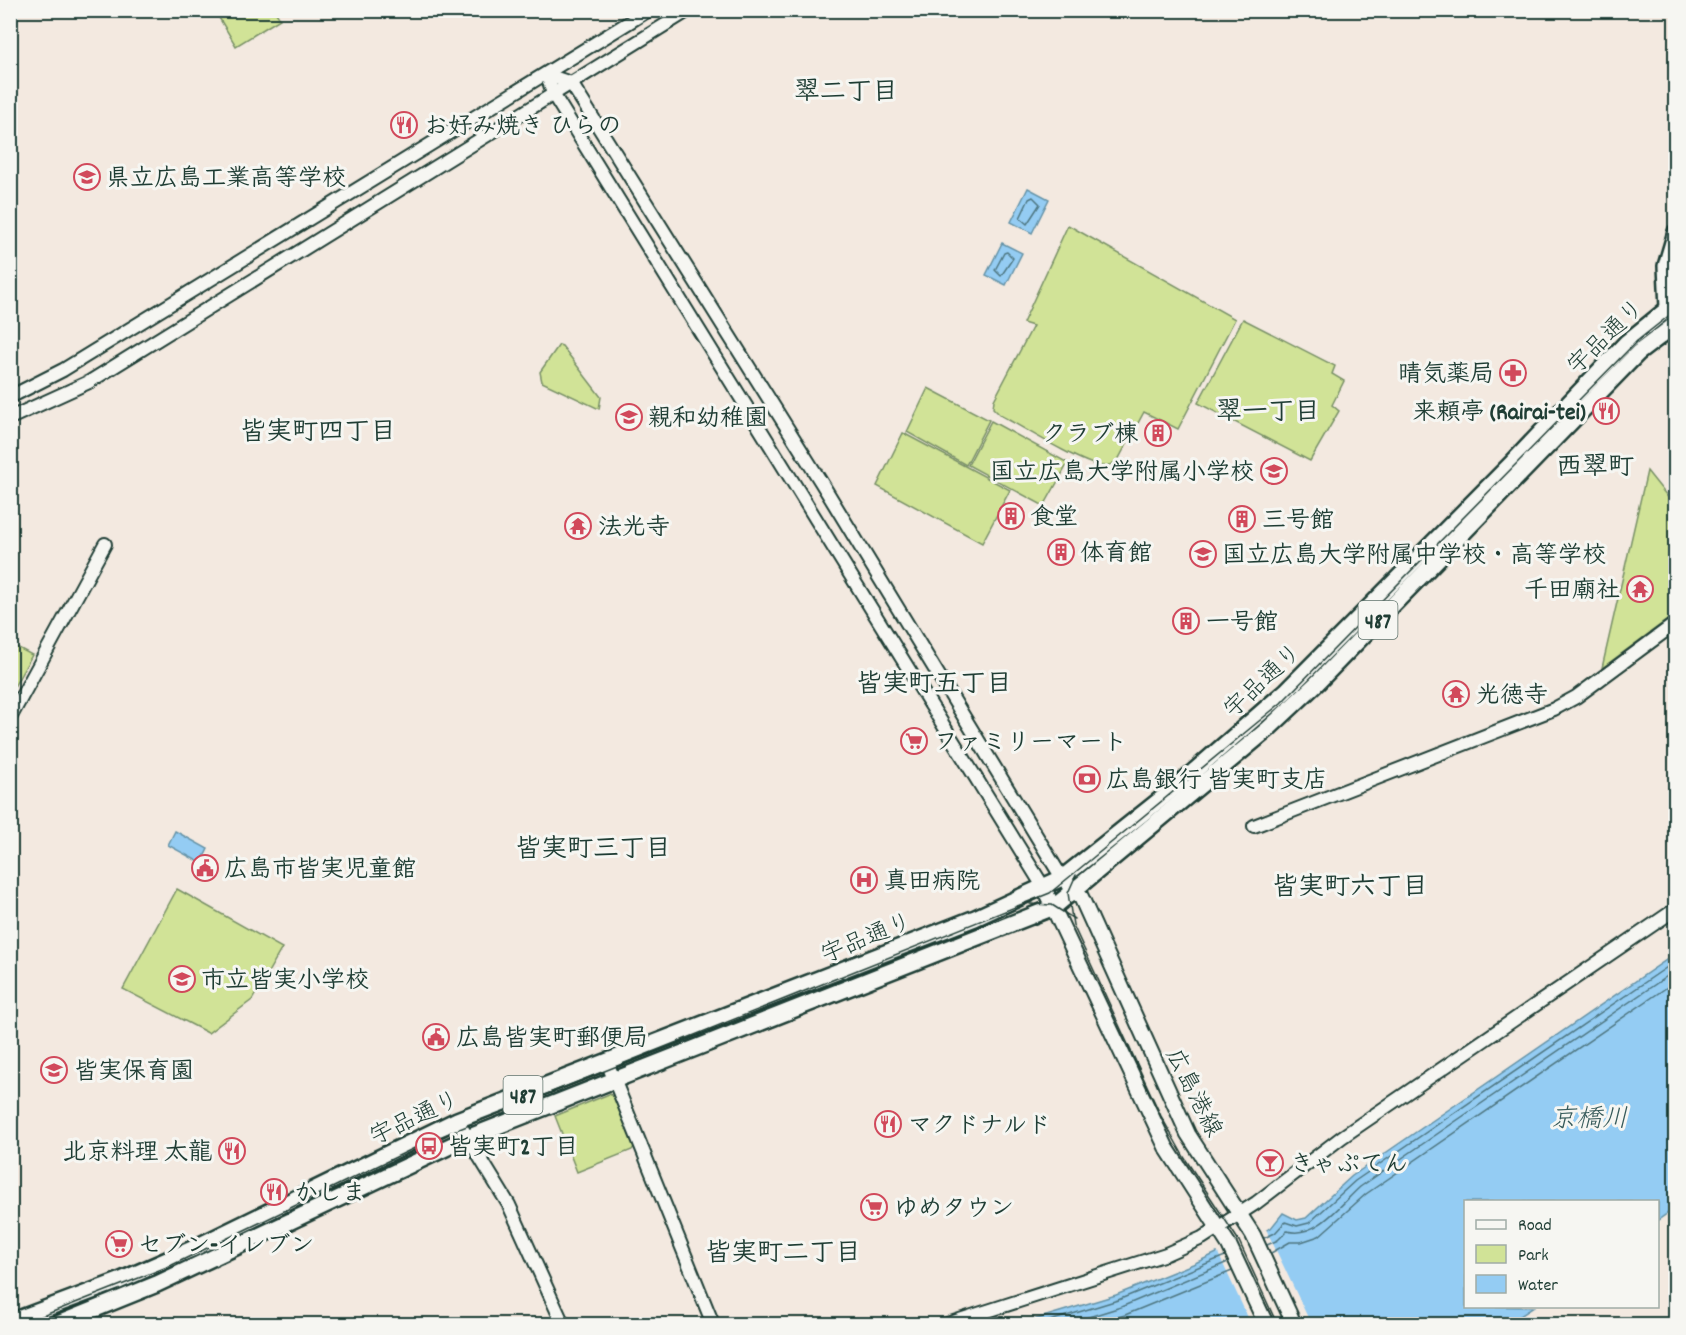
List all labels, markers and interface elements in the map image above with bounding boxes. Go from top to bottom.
district label: 翠二丁目 [794,75,898,112]
restaurant icon: お好み焼き ひらの [389,110,419,140]
place label: お好み焼き ひらの [424,111,622,145]
school or university icon: 県立広島工業高等学校 [72,162,102,192]
place label: 県立広島工業高等学校 [106,163,346,197]
street label: 宇品通り [1561,293,1653,384]
pharmacy icon: 晴気薬局 [1498,358,1528,388]
place label: 晴気薬局 [1398,359,1494,393]
district label: 翠一丁目 [1216,395,1320,432]
restaurant icon: 来頼亭 (Rairai-tei) [1591,396,1621,426]
place label: 来頼亭 (Rairai-tei) [1413,397,1586,431]
school or university icon: 親和幼稚園 [614,402,644,432]
place label: 親和幼稚園 [648,403,768,437]
district label: 皆実町四丁目 [240,415,396,452]
building icon: クラブ棟 [1143,418,1173,448]
place label: クラブ棟 [1042,419,1139,453]
district label: 西翠町 [1556,450,1634,487]
school or university icon: 国立広島大学附属小学校 [1259,456,1289,486]
place label: 国立広島大学附属小学校 [990,457,1254,491]
building icon: 食堂 [996,501,1026,531]
place label: 食堂 [1030,502,1078,536]
building icon: 三号館 [1227,504,1257,534]
place label: 三号館 [1262,505,1334,539]
temple icon: 法光寺 [563,511,593,541]
place label: 法光寺 [598,512,670,546]
building icon: 体育館 [1046,537,1076,567]
place label: 体育館 [1080,538,1152,572]
school or university icon: 国立広島大学附属中学校・高等学校 [1188,539,1218,569]
place label: 国立広島大学附属中学校・高等学校 [1222,540,1606,574]
temple icon: 千田廟社 [1625,574,1655,604]
place label: 千田廟社 [1524,575,1620,609]
road number: 487 [1358,601,1398,639]
building icon: 一号館 [1171,606,1201,636]
place label: 一号館 [1206,607,1278,641]
street label: 宇品通り [1217,637,1311,727]
district label: 皆実町五丁目 [856,667,1012,704]
temple icon: 光徳寺 [1441,679,1471,709]
place label: 光徳寺 [1476,680,1548,714]
supermarket icon: ファミリーマート [899,726,929,756]
place label: ファミリーマート [934,727,1127,761]
bank icon: 広島銀行 皆実町支店 [1072,764,1102,794]
place label: 広島銀行 皆実町支店 [1106,765,1328,799]
district label: 皆実町三丁目 [515,832,671,869]
public building icon: 広島市皆実児童館 [190,853,220,883]
place label: 広島市皆実児童館 [224,854,416,888]
hospital icon: 真田病院 [849,865,879,895]
place label: 真田病院 [884,866,980,900]
district label: 皆実町六丁目 [1272,870,1428,907]
street label: 宇品通り [816,906,918,974]
school or university icon: 市立皆実小学校 [167,964,197,994]
place label: 市立皆実小学校 [201,965,369,999]
public building icon: 広島皆実町郵便局 [421,1022,451,1052]
place label: 広島皆実町郵便局 [456,1023,648,1057]
street label: 広島港線 [1155,1043,1229,1144]
school or university icon: 皆実保育園 [39,1055,69,1085]
place label: 皆実保育園 [74,1056,194,1090]
road number: 487 [504,1076,542,1114]
street label: 宇品通り [365,1084,466,1155]
water label: 京橋川 [1550,1102,1628,1139]
restaurant icon: マクドナルド [873,1109,903,1139]
place label: マクドナルド [908,1110,1051,1144]
bus stop icon: 皆実町2丁目 [414,1131,444,1161]
place label: 皆実町2丁目 [448,1132,579,1166]
restaurant icon: 北京料理 太龍 [217,1136,247,1166]
place label: 北京料理 太龍 [63,1137,212,1171]
bar icon: きゃぷてん [1255,1148,1285,1178]
place label: きゃぷてん [1290,1149,1408,1183]
restaurant icon: かしま [259,1177,289,1207]
place label: かしま [294,1178,366,1212]
supermarket icon: ゆめタウン [859,1192,889,1222]
place label: ゆめタウン [894,1193,1014,1227]
legend [1464,1200,1659,1308]
text: Road [1518,1214,1552,1239]
supermarket icon: セブン-イレブン [104,1229,134,1259]
place label: セブン-イレブン [138,1230,314,1264]
district label: 皆実町二丁目 [705,1236,861,1273]
text: Park [1518,1244,1549,1269]
text: Water [1518,1274,1558,1299]

